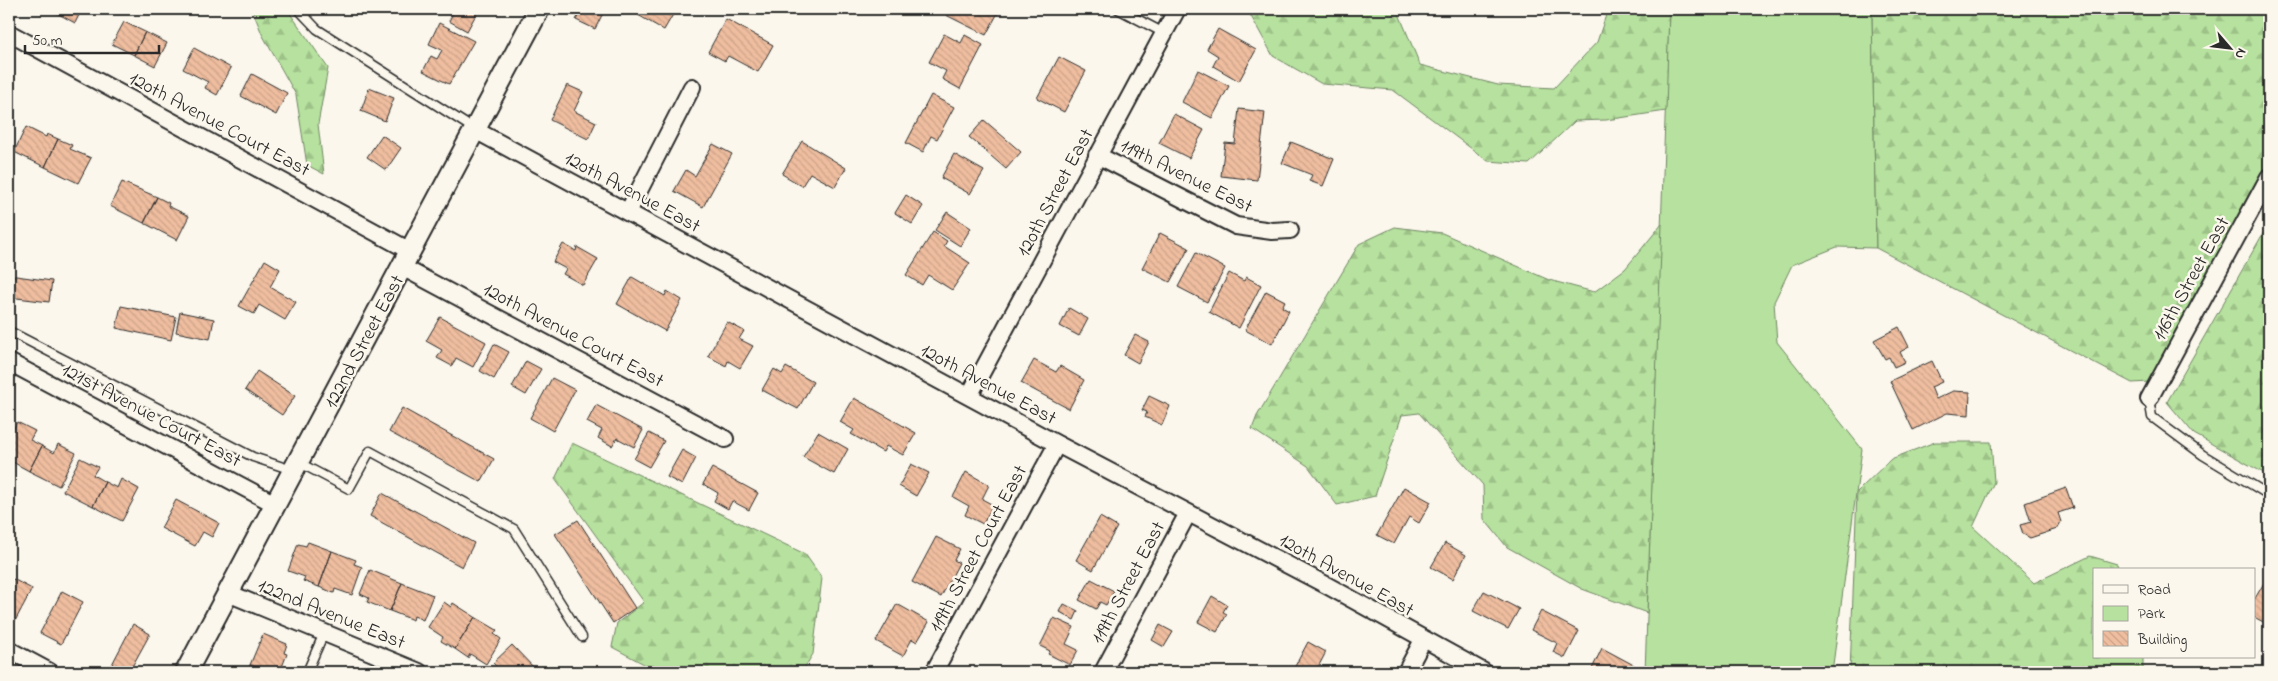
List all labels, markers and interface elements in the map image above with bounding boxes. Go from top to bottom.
scale bar [25,22,159,54]
north arrow [2206,22,2256,72]
text: 50 m [32,30,63,52]
text: N [2229,44,2252,63]
street label: 120th Avenue Court East [123,65,315,185]
street label: 120th Street East [1010,124,1102,262]
street label: 119th Avenue East [1115,133,1257,222]
street label: 120th Avenue East [558,145,705,242]
street label: 116th Street East [2146,212,2238,347]
street label: 122nd Street East [318,270,413,414]
street label: 120th Avenue Court East [477,276,669,396]
street label: 120th Avenue East [914,337,1061,434]
street label: 121st Avenue Court East [56,356,246,476]
street label: 119th Street Court East [923,460,1036,638]
street label: 119th Street East [1085,516,1174,650]
street label: 120th Avenue East [1273,527,1419,626]
legend [2093,568,2256,658]
street label: 122nd Avenue East [253,572,410,658]
text: Road [2138,579,2171,601]
text: Park [2138,603,2166,625]
text: Building [2137,629,2187,652]

